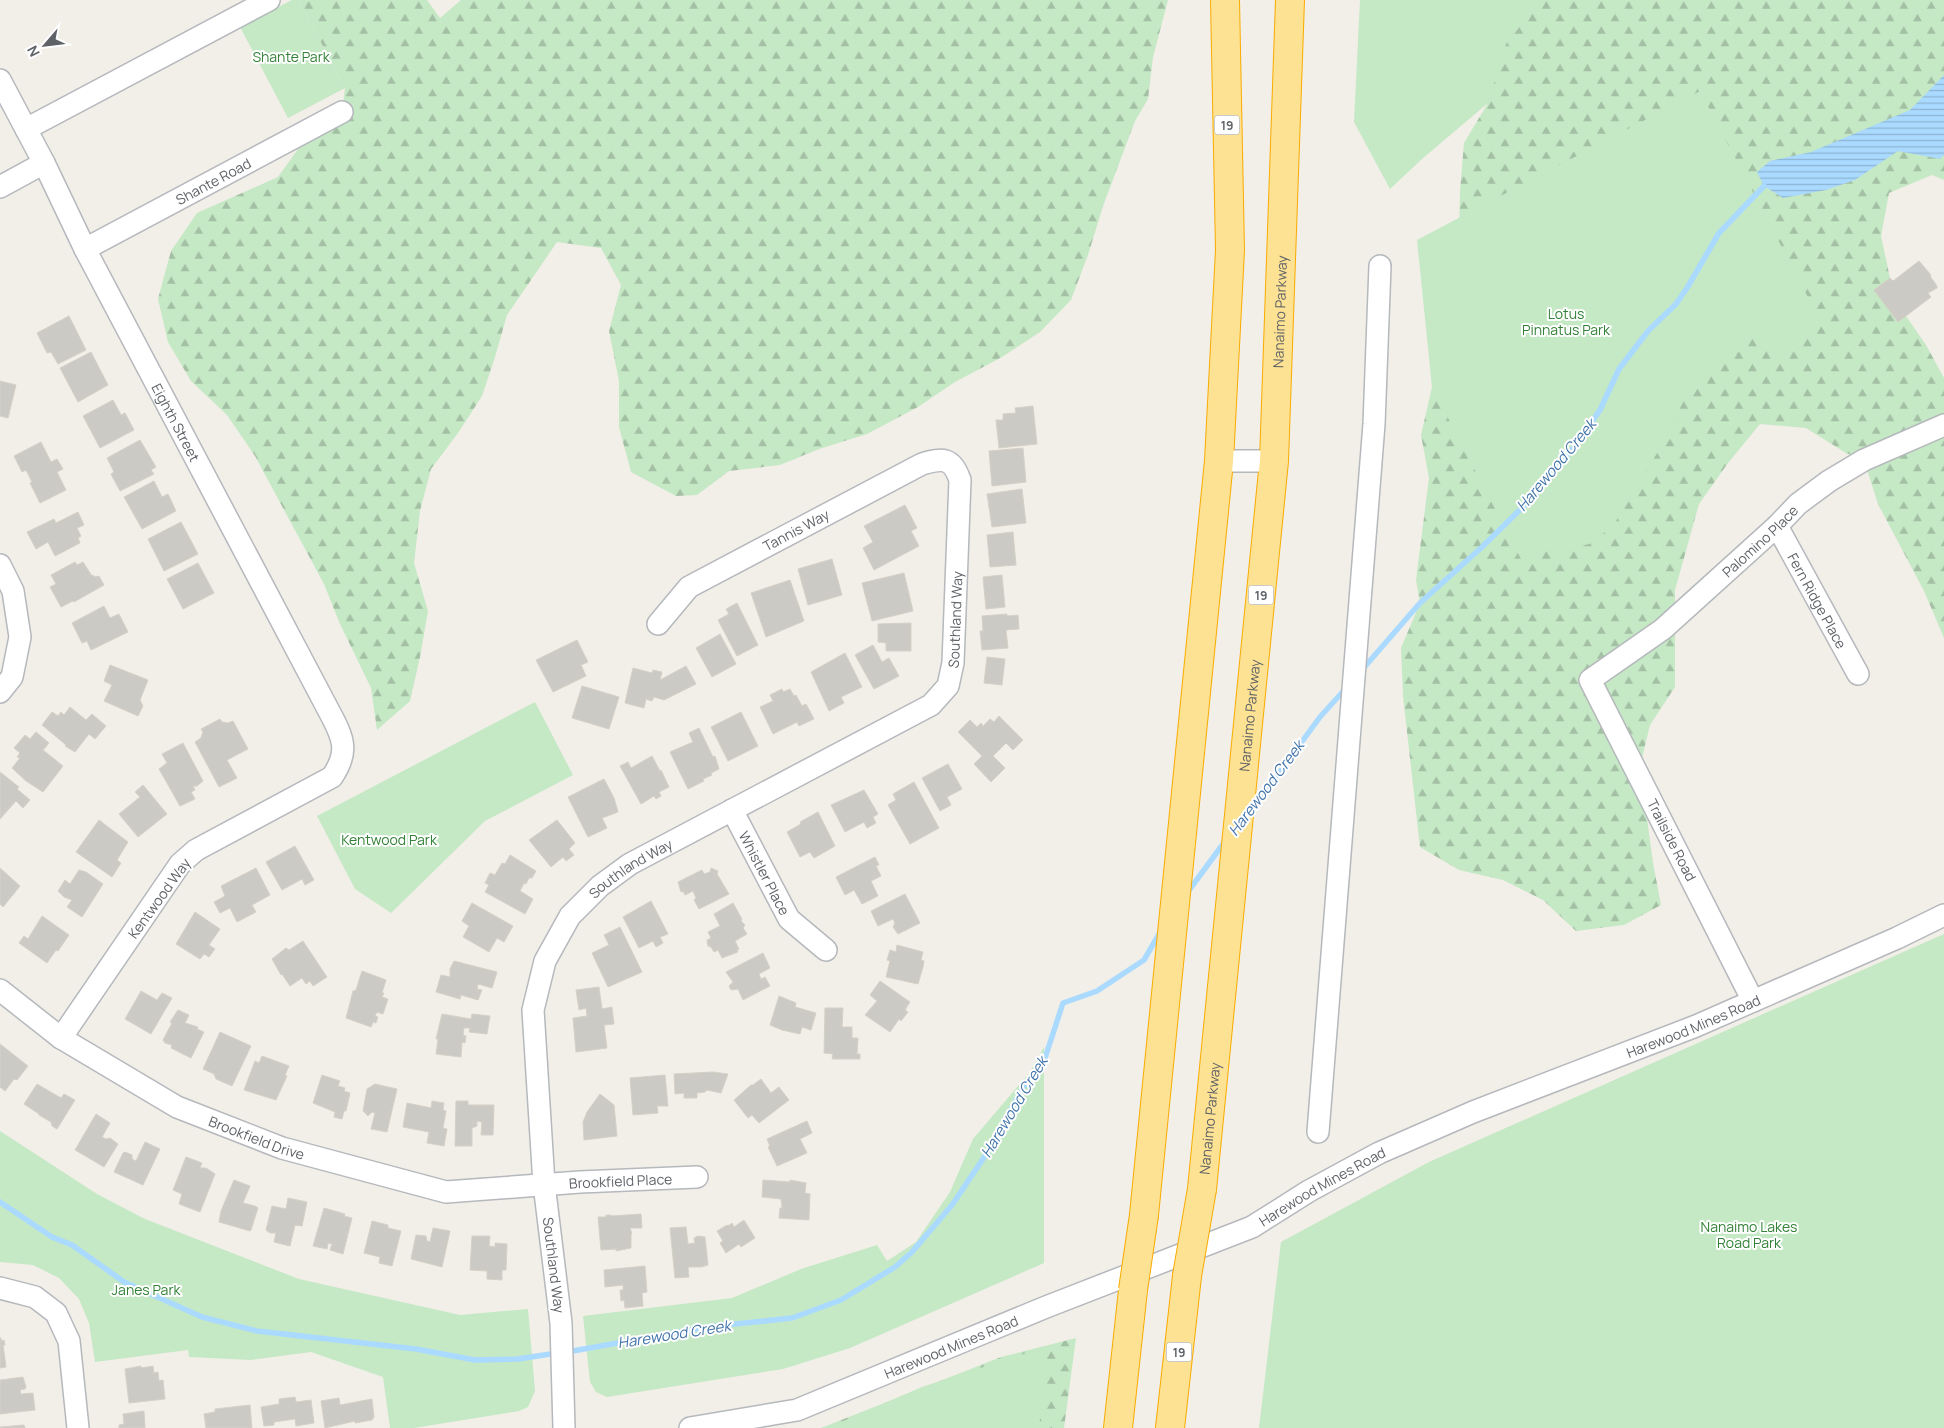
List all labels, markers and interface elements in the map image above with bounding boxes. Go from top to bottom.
north arrow [20,20,70,70]
text: N [22,42,44,60]
park label: Shante Park [252,47,331,66]
road number: 19 [1214,116,1240,134]
street label: Shante Road [172,153,254,209]
street label: Nanaimo Parkway [1268,254,1291,368]
park label: Lotus Pinnatus Park [1522,304,1611,339]
street label: Eighth Street [148,380,205,465]
water label: Harewood Creek [1511,413,1602,515]
street label: Palomino Place [1718,501,1802,581]
street label: Tannis Way [760,504,833,555]
street label: Fern Ridge Place [1784,549,1852,652]
street label: Southland Way [943,570,966,670]
road number: 19 [1248,586,1274,604]
street label: Nanaimo Parkway [1234,658,1264,772]
water label: Harewood Creek [1223,734,1310,840]
street label: Trailside Road [1643,796,1701,884]
street label: Whistler Place [735,828,795,918]
park label: Kentwood Park [341,830,438,849]
street label: Southland Way [584,834,676,902]
street label: Kentwood Way [123,854,195,942]
street label: Harewood Mines Road [1623,990,1763,1062]
water label: Harewood Creek [976,1050,1054,1161]
street label: Nanaimo Parkway [1194,1061,1224,1175]
street label: Brookfield Drive [206,1111,307,1163]
street label: Harewood Mines Road [1255,1142,1388,1230]
street label: Brookfield Place [568,1169,673,1192]
street label: Southland Way [539,1216,569,1315]
park label: Nanaimo Lakes Road Park [1701,1217,1797,1252]
park label: Janes Park [112,1280,181,1299]
street label: Harewood Mines Road [881,1310,1021,1383]
water label: Harewood Creek [616,1314,735,1353]
road number: 19 [1166,1342,1192,1361]

